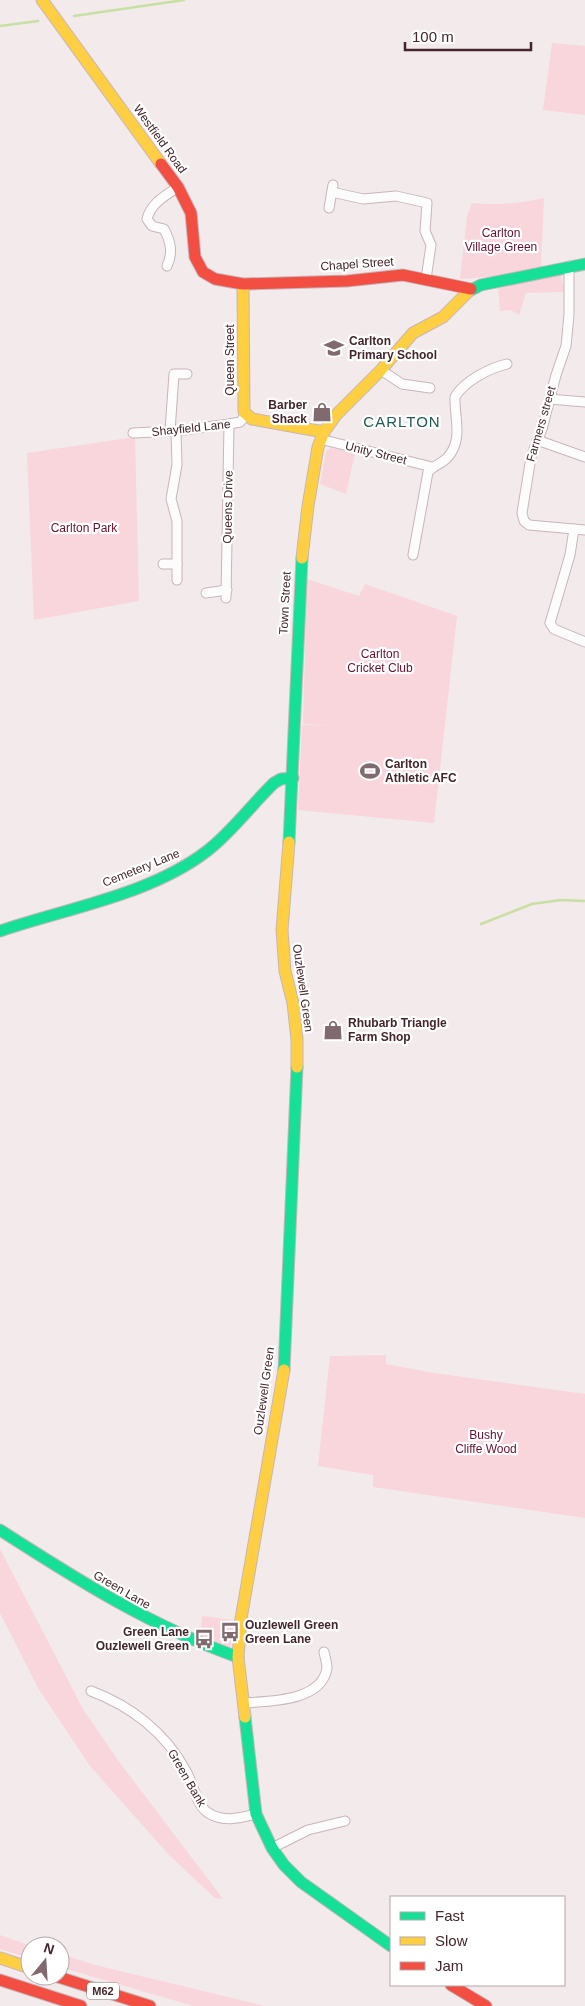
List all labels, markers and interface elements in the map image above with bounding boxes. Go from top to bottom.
scale bar [405,20,531,52]
text: 100 m [412,28,454,45]
street label: Westfield Road [130,102,190,176]
park label: Carlton Village Green [465,226,537,254]
street label: Chapel Street [320,254,395,274]
street label: Queen Street [223,324,237,396]
place label: Carlton Primary School [349,334,437,362]
school or university icon: Carlton Primary School [323,337,345,359]
street label: Farmers street [524,384,559,463]
place label: Barber Shack [268,398,307,426]
shop icon: Barber Shack [311,401,333,423]
district label: CARLTON [363,413,441,430]
street label: Shayfield Lane [151,417,232,439]
street label: Unity Street [344,439,409,468]
street label: Queens Drive [220,470,236,544]
park label: Carlton Park [51,521,118,535]
street label: Town Street [276,570,294,635]
park label: Carlton Cricket Club [347,647,413,675]
place label: Carlton Athletic AFC [385,757,457,785]
sports icon: Carlton Athletic AFC [359,760,381,782]
street label: Cemetery Lane [100,846,182,890]
street label: Ouzlewell Green [290,943,316,1033]
place label: Rhubarb Triangle Farm Shop [348,1016,447,1044]
shop icon: Rhubarb Triangle Farm Shop [322,1019,344,1041]
street label: Ouzlewell Green [251,1346,277,1436]
park label: Bushy Cliffe Wood [455,1428,517,1456]
street label: Green Lane [91,1568,153,1612]
place label: Ouzlewell Green Green Lane [245,1618,338,1646]
bus stop icon: Ouzlewell Green Green Lane [219,1621,241,1643]
place label: Green Lane Ouzlewell Green [96,1625,189,1653]
bus stop icon: Green Lane Ouzlewell Green [193,1628,215,1650]
street label: Green Bank [165,1747,210,1810]
legend [390,1896,565,1986]
text: Fast [435,1907,465,1924]
text: Slow [435,1932,468,1949]
north arrow [20,1936,70,1986]
text: N [42,1939,56,1958]
text: Jam [435,1957,463,1974]
road number: M62 [87,1982,119,2000]

